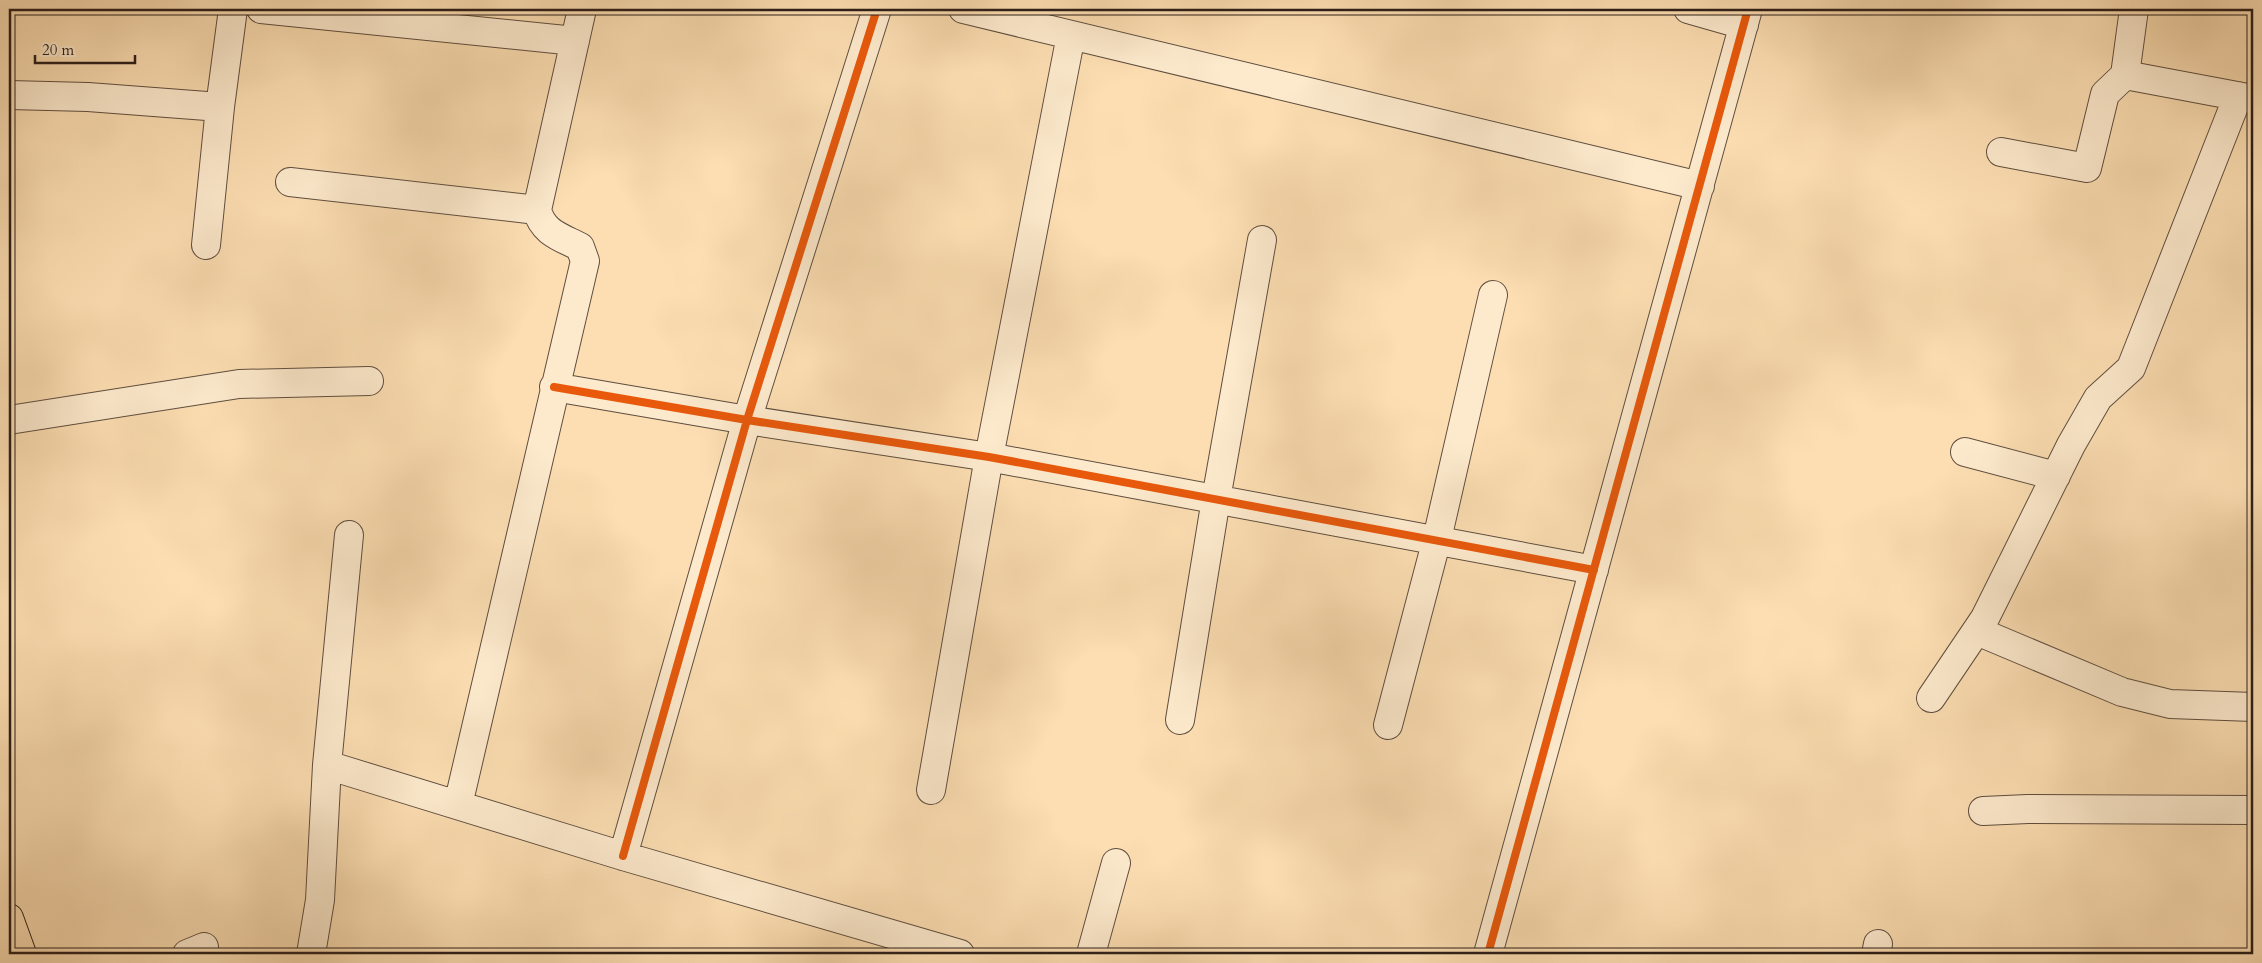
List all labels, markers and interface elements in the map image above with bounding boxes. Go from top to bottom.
scale bar [35,32,135,64]
text: 20 m [42,40,74,60]

